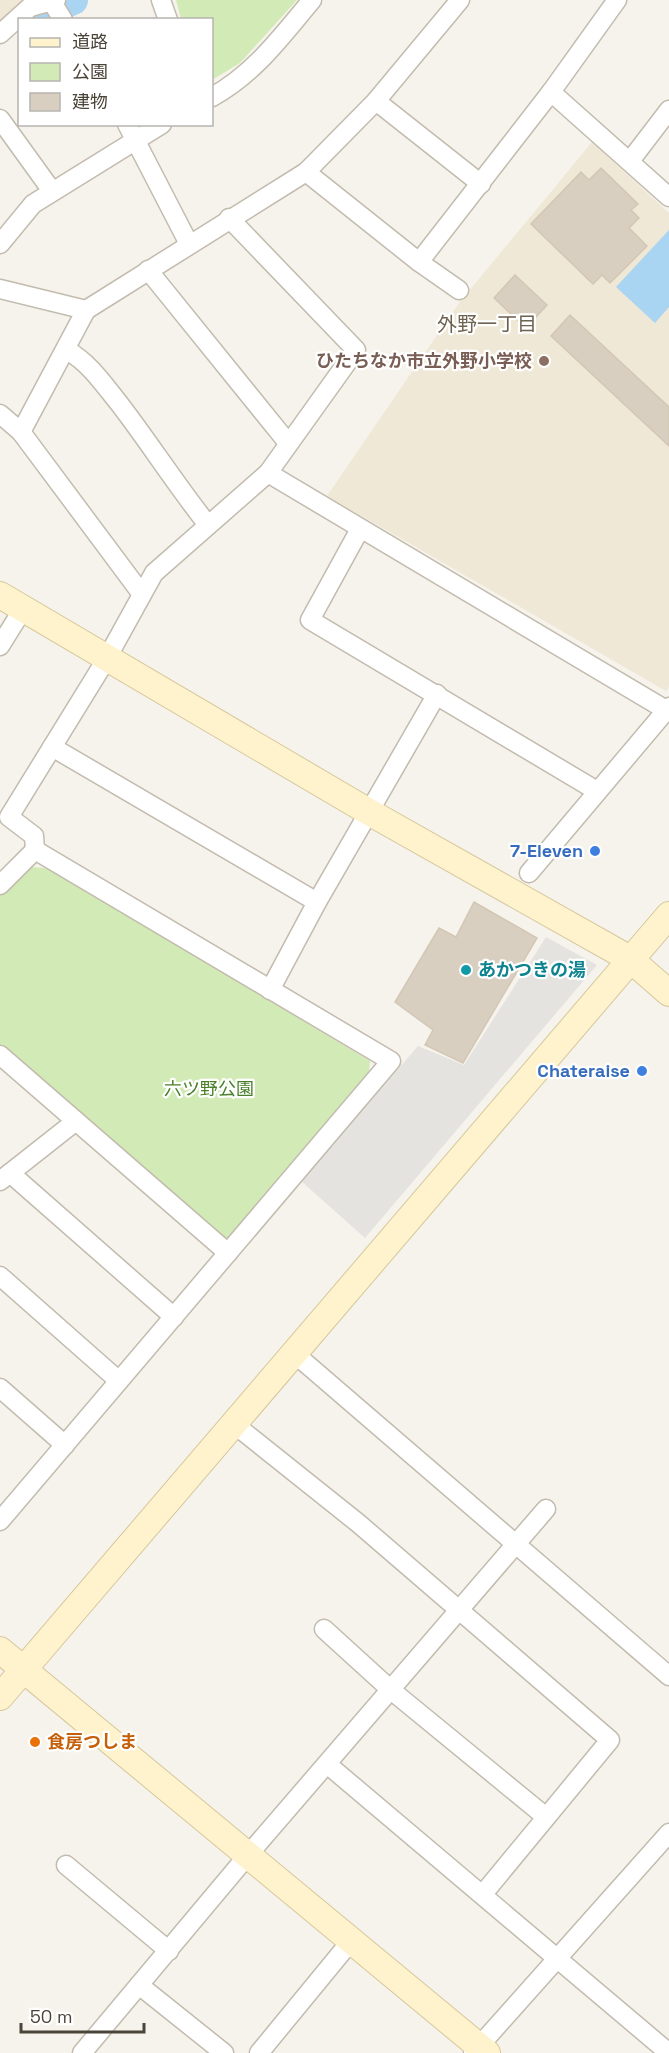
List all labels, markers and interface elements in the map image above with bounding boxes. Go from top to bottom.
legend [18,18,213,126]
text: 道路 [72,30,108,53]
text: 公園 [72,60,108,83]
text: 建物 [72,90,108,113]
district label: 外野一丁目 [437,311,537,337]
place label: ひたちなか市立外野小学校 [316,349,532,372]
marker: ひたちなか市立外野小学校 [537,354,551,368]
place label: 7-Eleven [510,839,583,862]
marker: 7-Eleven [588,844,602,858]
place label: あかつきの湯 [478,958,586,981]
marker: あかつきの湯 [459,963,473,977]
place label: Chateraise [537,1059,630,1082]
marker: Chateraise [635,1064,649,1078]
park label: 六ツ野公園 [164,1077,254,1100]
place label: 食房つしま [47,1730,137,1753]
marker: 食房つしま [28,1735,42,1749]
scale bar [21,1996,144,2034]
text: 50 m [30,2005,72,2028]

